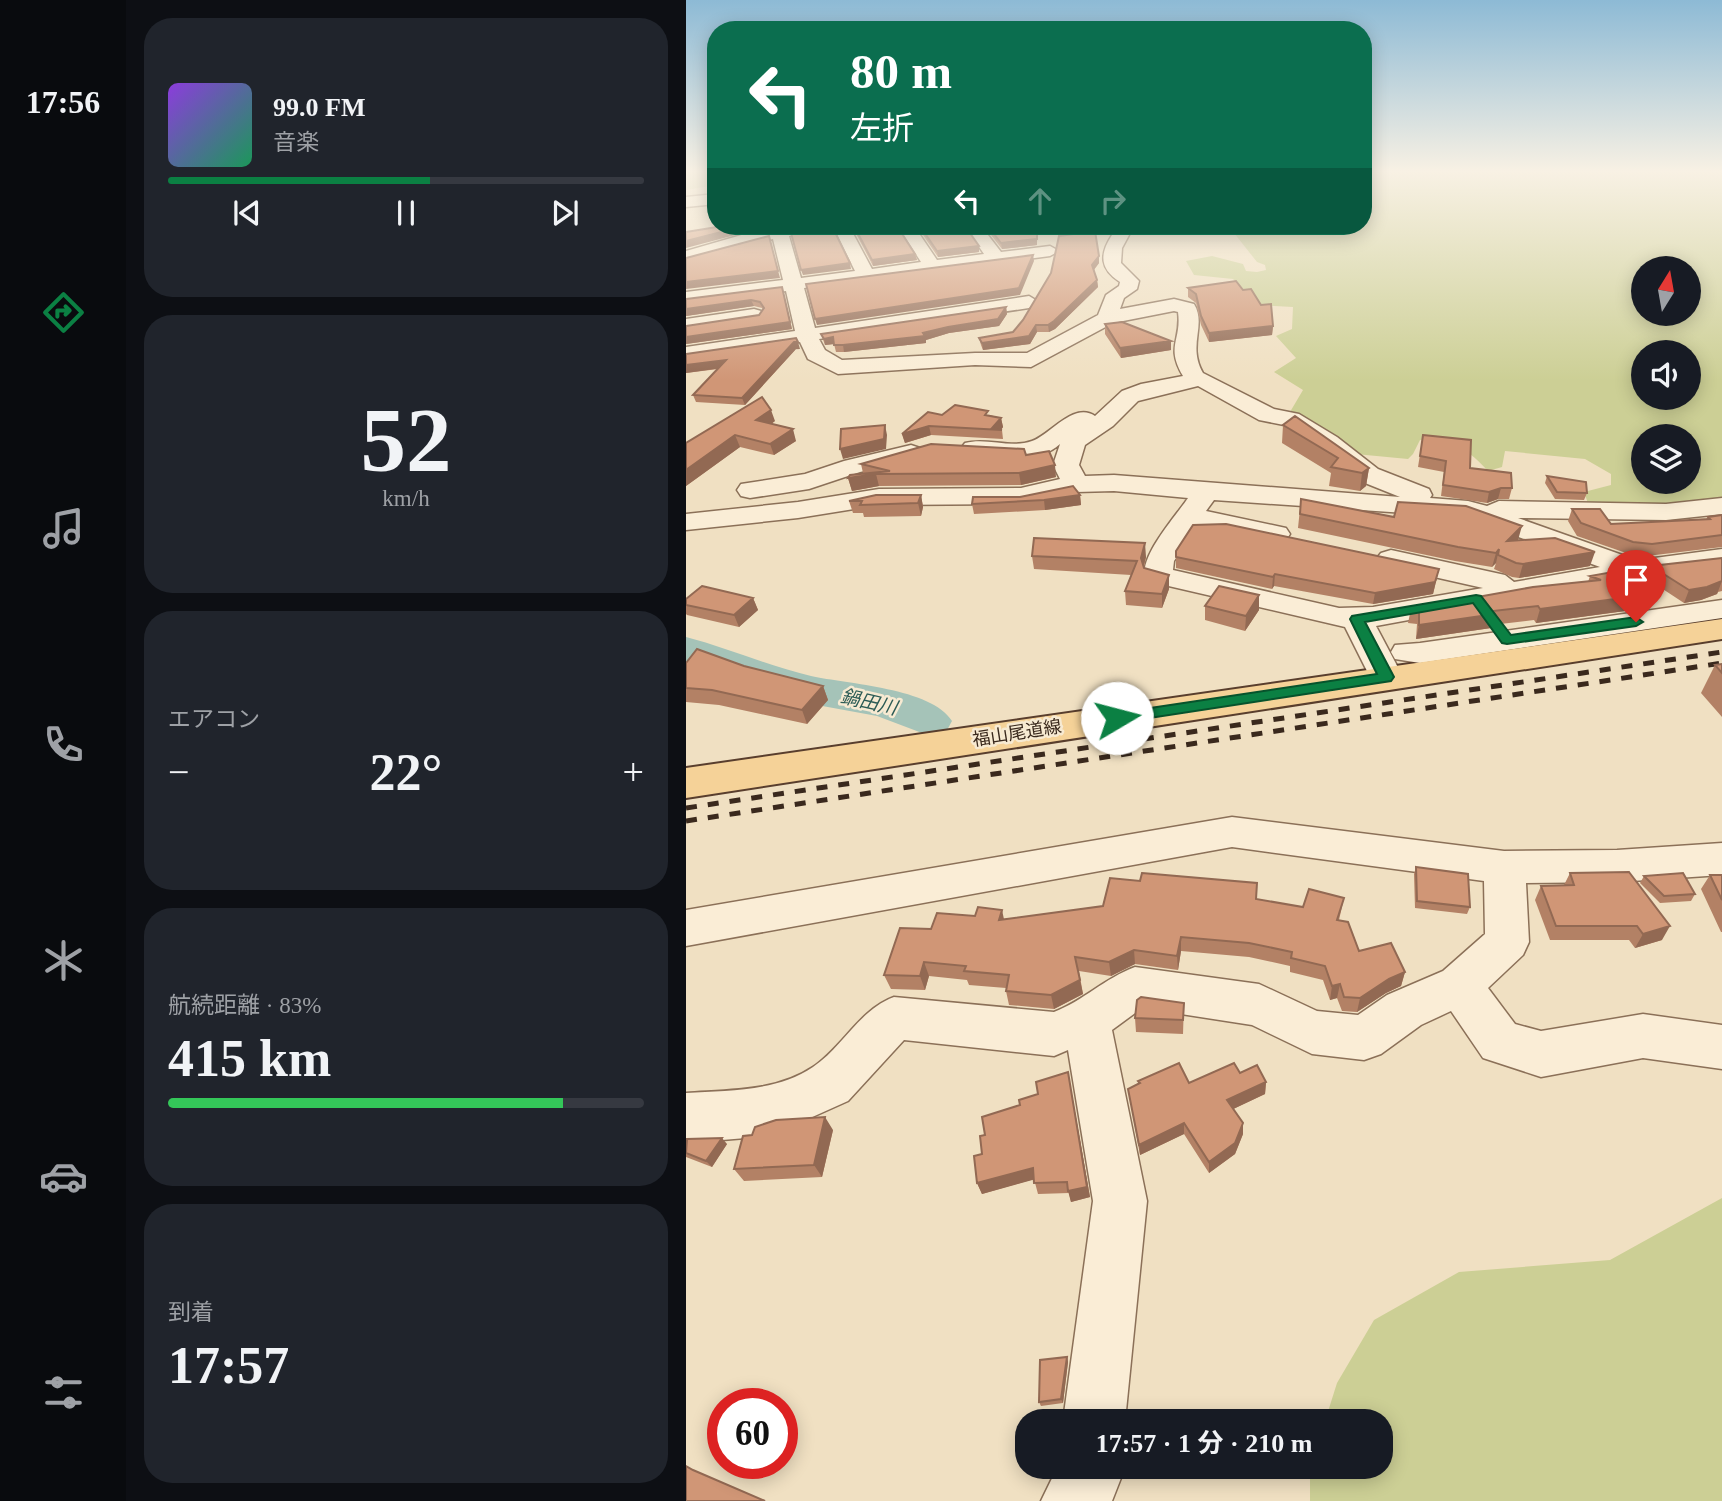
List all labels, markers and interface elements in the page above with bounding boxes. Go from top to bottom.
text: 80 m [850,44,952,99]
icon: left [735,49,826,140]
text: 17:56 [26,84,100,120]
text: 99.0 FM [273,93,365,122]
text: 左折 [850,110,914,146]
text: 音楽 [273,130,319,155]
icon: left [948,182,986,220]
icon: ahead [1021,182,1059,220]
icon: right [1094,182,1132,220]
icon: previous [228,194,266,232]
icon: pause [387,194,425,232]
icon: next [546,194,584,232]
north arrow [1631,256,1701,326]
map controls [1631,256,1701,494]
icon: directions [39,288,88,337]
button: sound [1631,340,1701,410]
text: 52 [361,390,452,491]
button: layers [1631,424,1701,494]
text: km/h [382,486,430,511]
icon: music [39,504,88,553]
pin [1606,550,1666,622]
icon: arrive [1617,561,1655,599]
position arrow [1080,681,1154,755]
water label: 鍋田川 [839,685,901,719]
text: エアコン [168,707,260,732]
street label: 福山尾道線 [971,716,1063,750]
icon: phone [39,720,88,769]
text: 22° [370,744,442,801]
text: − [168,751,189,793]
text: + [623,751,644,793]
icon: climate [39,936,88,985]
text: 航続距離 · 83% [168,993,321,1018]
text: 415 km [168,1030,331,1087]
icon: car [39,1152,88,1201]
text: 到着 [168,1300,214,1325]
text: 17:57 [168,1337,289,1394]
icon: filters [39,1368,88,1417]
speed limit sign: 60 [707,1388,798,1479]
text: 17:57 · 1 分 · 210 m [1096,1429,1312,1458]

